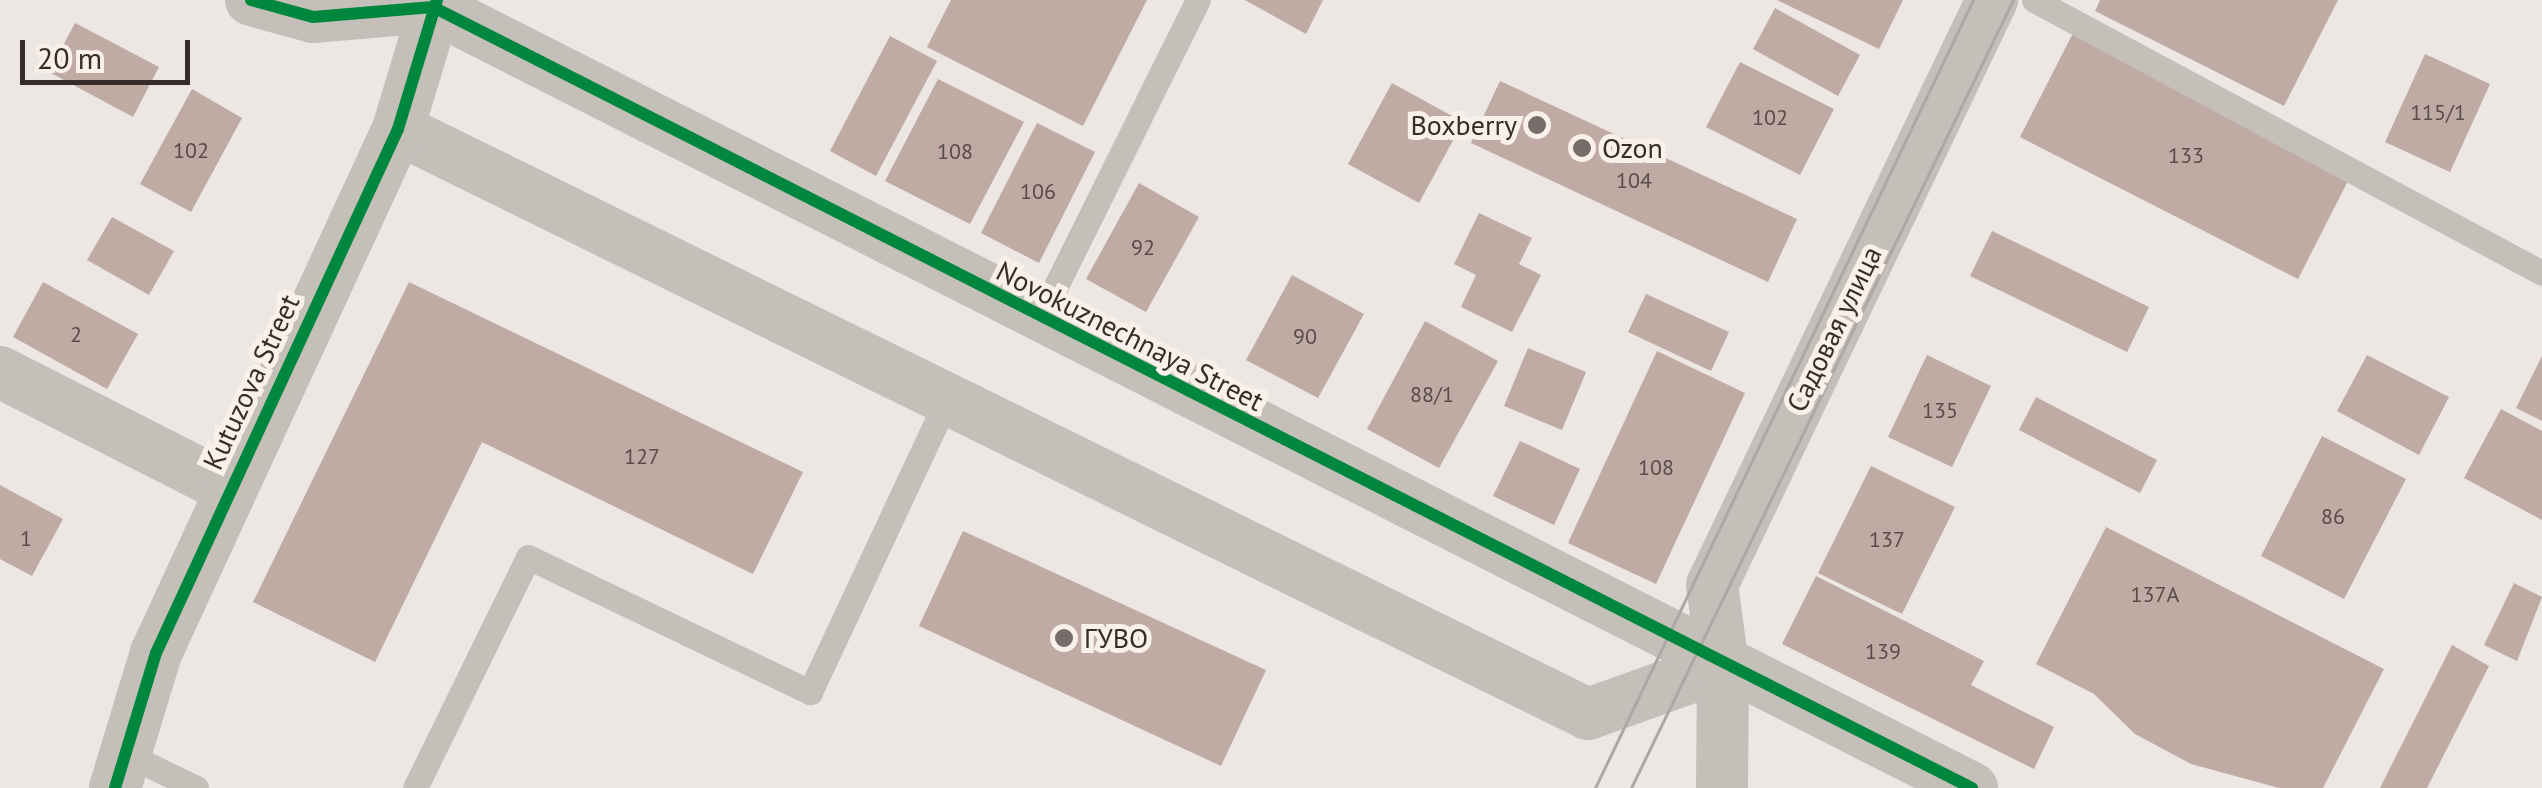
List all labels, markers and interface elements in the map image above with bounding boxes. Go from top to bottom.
scale bar [25,20,195,82]
text: 20 m [37,38,102,77]
house number: 115/1 [2410,100,2466,126]
house number: 102 [1752,105,1788,131]
place label: Boxberry [1410,108,1517,142]
marker: Boxberry [1526,114,1548,136]
place label: Ozon [1602,131,1663,165]
marker: Ozon [1571,137,1593,159]
house number: 102 [173,138,209,164]
house number: 108 [937,139,973,165]
house number: 133 [2168,143,2204,169]
house number: 104 [1616,168,1652,194]
house number: 106 [1020,179,1056,205]
house number: 92 [1131,235,1155,261]
street label: Садовая улица [1779,241,1889,417]
street label: Novokuznechnaya Street [991,254,1269,418]
street label: Kutuzova Street [196,289,306,475]
house number: 2 [70,322,82,348]
house number: 90 [1293,324,1317,350]
house number: 88/1 [1410,382,1454,408]
house number: 135 [1922,398,1958,424]
house number: 127 [624,444,660,470]
house number: 108 [1638,455,1674,481]
house number: 86 [2321,504,2345,530]
house number: 1 [20,526,32,552]
house number: 137 [1869,527,1905,553]
house number: 137А [2131,582,2179,608]
place label: ГУВО [1084,621,1148,655]
marker: ГУВО [1053,627,1075,649]
house number: 139 [1865,639,1901,665]

